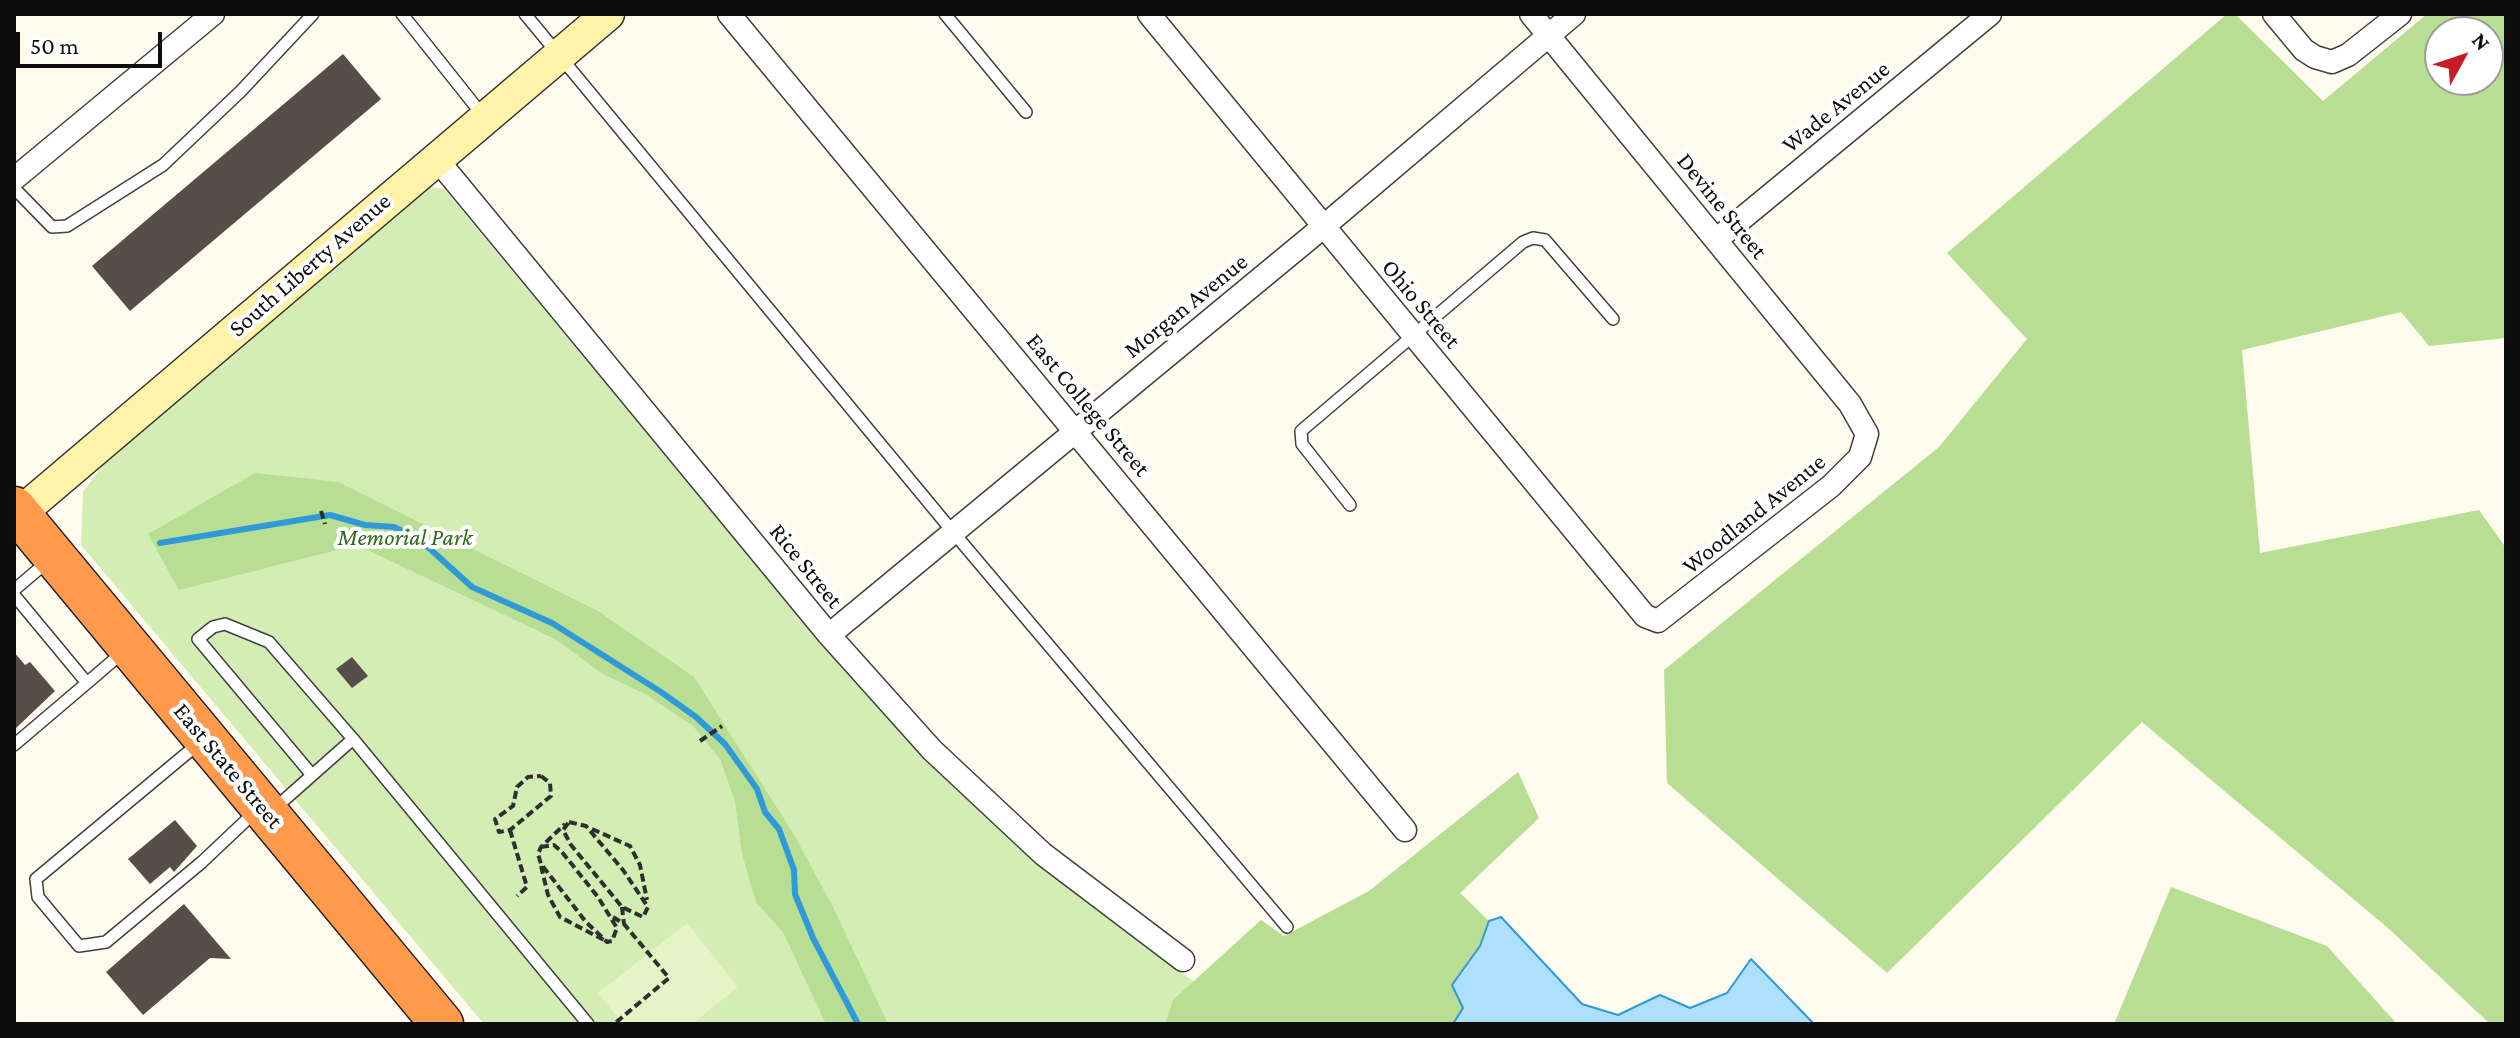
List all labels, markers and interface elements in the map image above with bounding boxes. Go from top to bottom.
scale bar [20,16,166,66]
north arrow [2424,16,2504,96]
text: N [2467,28,2496,55]
text: 50 m [30,32,79,59]
street label: Wade Avenue [1776,55,1896,159]
street label: Devine Street [1671,147,1773,265]
street label: South Liberty Avenue [223,187,397,343]
street label: Morgan Avenue [1118,247,1254,365]
street label: Ohio Street [1375,253,1467,355]
street label: East College Street [1020,328,1156,482]
street label: Woodland Avenue [1677,448,1831,580]
street label: Rice Street [763,518,849,614]
park label: Memorial Park [338,524,472,552]
street label: East State Street [167,697,289,835]

